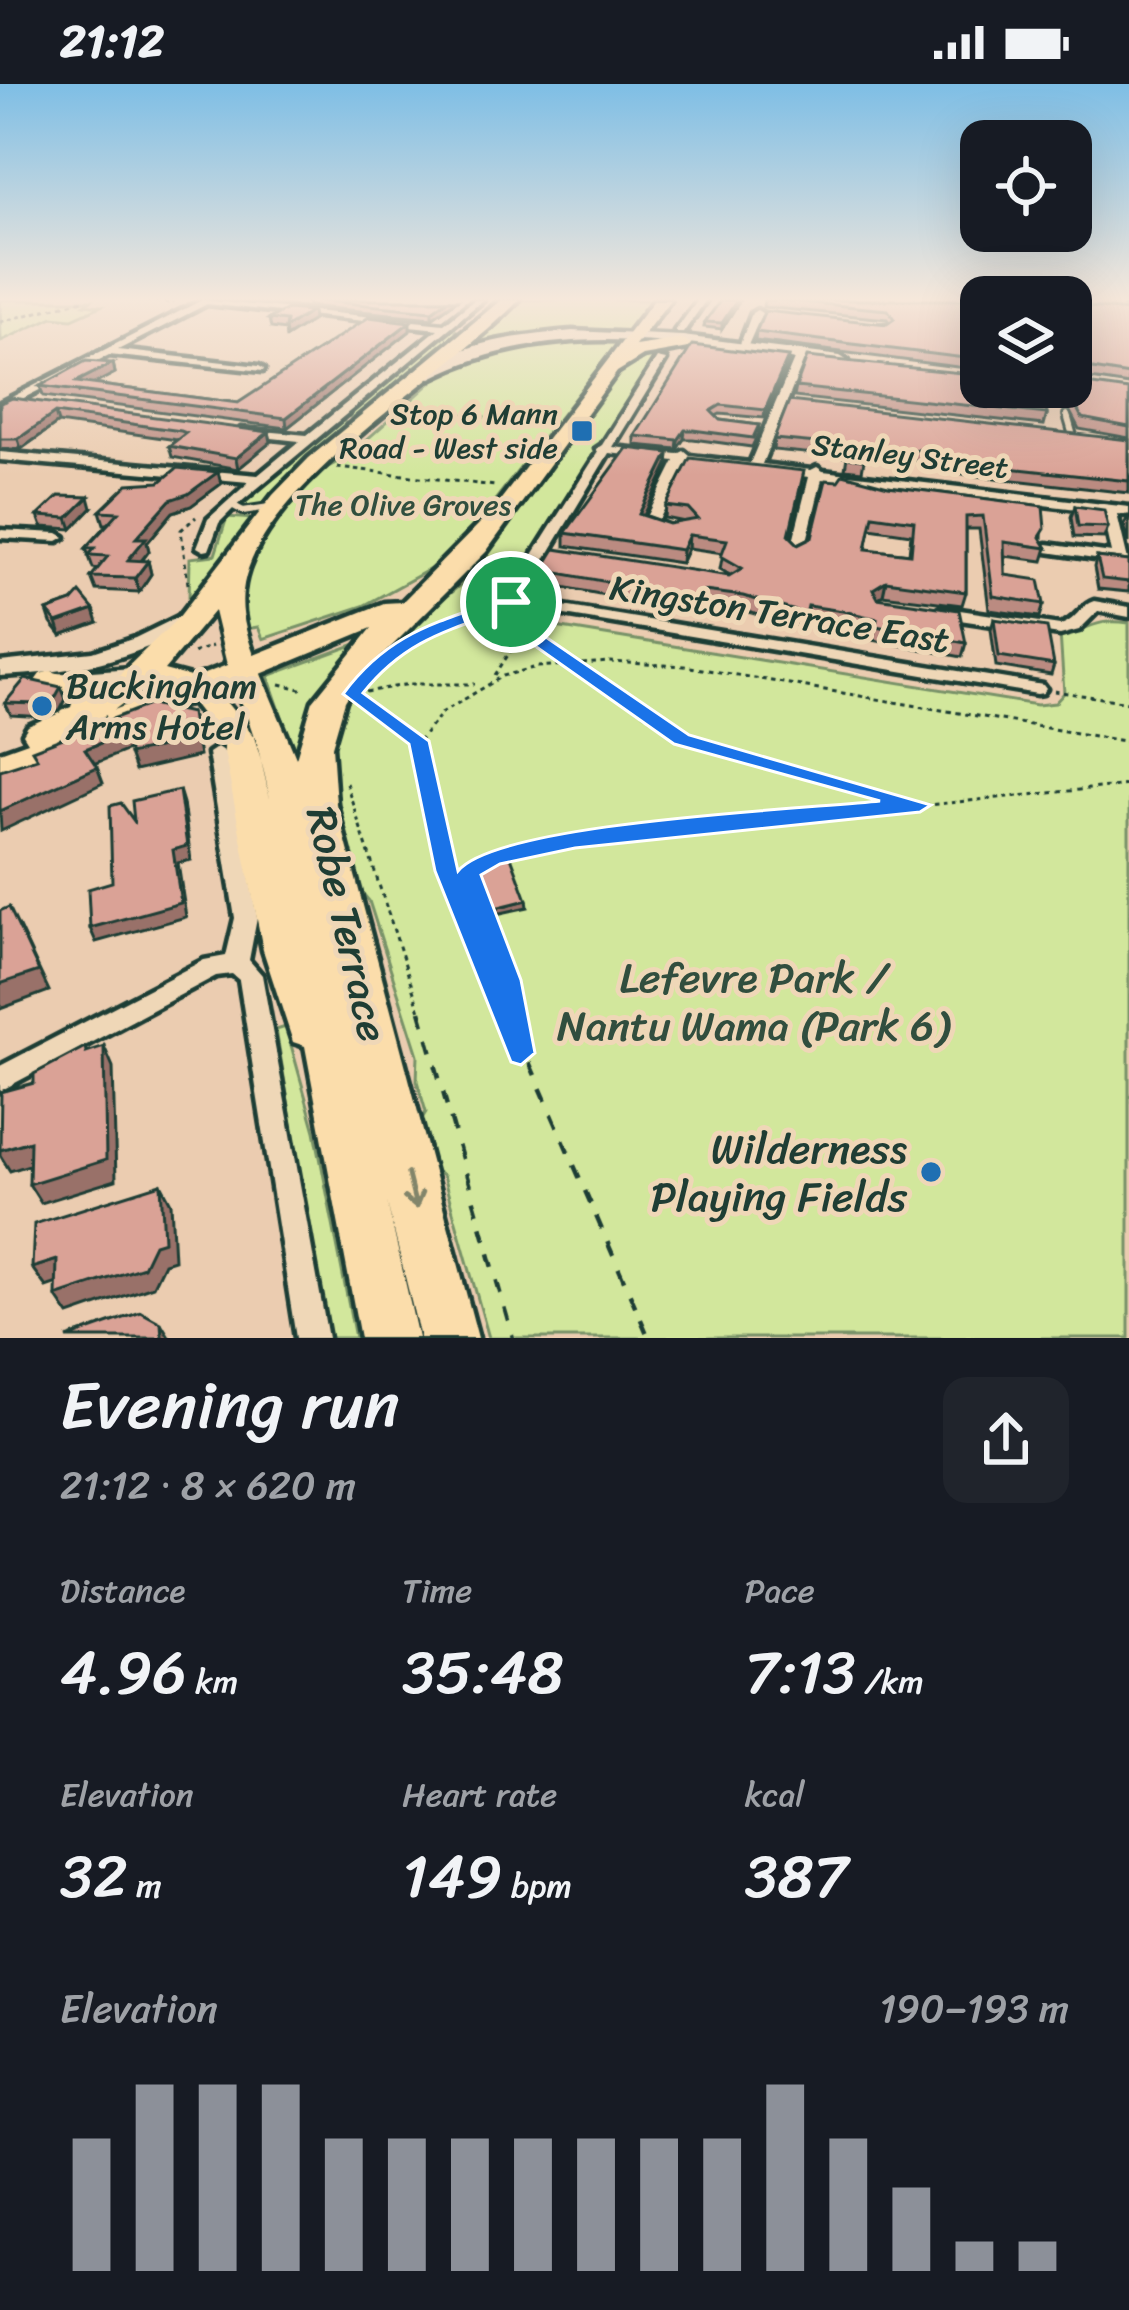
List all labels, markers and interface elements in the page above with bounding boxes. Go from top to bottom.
text: 21:12 [60,2,164,82]
map controls [960,120,1092,408]
button: locate [960,120,1092,252]
button: layers [960,276,1092,408]
place label: Stop 6 Mann Road - West side [340,387,558,475]
street label: Stanley Street [809,417,1011,495]
marker: Stop 6 Mann Road - West side [569,418,595,444]
park label: The Olive Groves [295,478,512,532]
pin [460,551,562,653]
street label: Kingston Terrace East [605,556,954,672]
icon: arrive [478,569,544,635]
place label: Buckingham Arms Hotel [65,654,257,759]
marker: Buckingham Arms Hotel [29,693,55,719]
street label: Robe Terrace [284,799,410,1049]
park label: Lefevre Park / Nantu Wama (Park 6) [557,941,951,1063]
place label: Wilderness Playing Fields [651,1112,908,1234]
marker: Wilderness Playing Fields [918,1159,944,1185]
one-way arrow [402,1172,424,1210]
text: Evening run [60,1347,400,1464]
button: share [943,1377,1069,1503]
text: 21:12 · 8 × 620 m [60,1451,356,1520]
text: Distance [60,1562,185,1620]
text: Time [402,1562,472,1620]
text: Pace [745,1562,815,1620]
text: 4.96 [60,1620,187,1726]
text: 35:48 [402,1620,564,1726]
text: 7:13 [745,1620,856,1726]
text: km [187,1653,238,1711]
text: /km [856,1653,924,1711]
text: Elevation [60,1766,194,1824]
text: Heart rate [402,1766,557,1824]
text: kcal [745,1766,805,1824]
text: 32 [60,1824,128,1930]
text: 149 [402,1824,502,1930]
text: 387 [745,1824,848,1930]
text: m [128,1857,162,1915]
text: bpm [502,1857,572,1915]
text: Elevation [60,1974,218,2043]
text: 190–193 m [879,1974,1069,2043]

